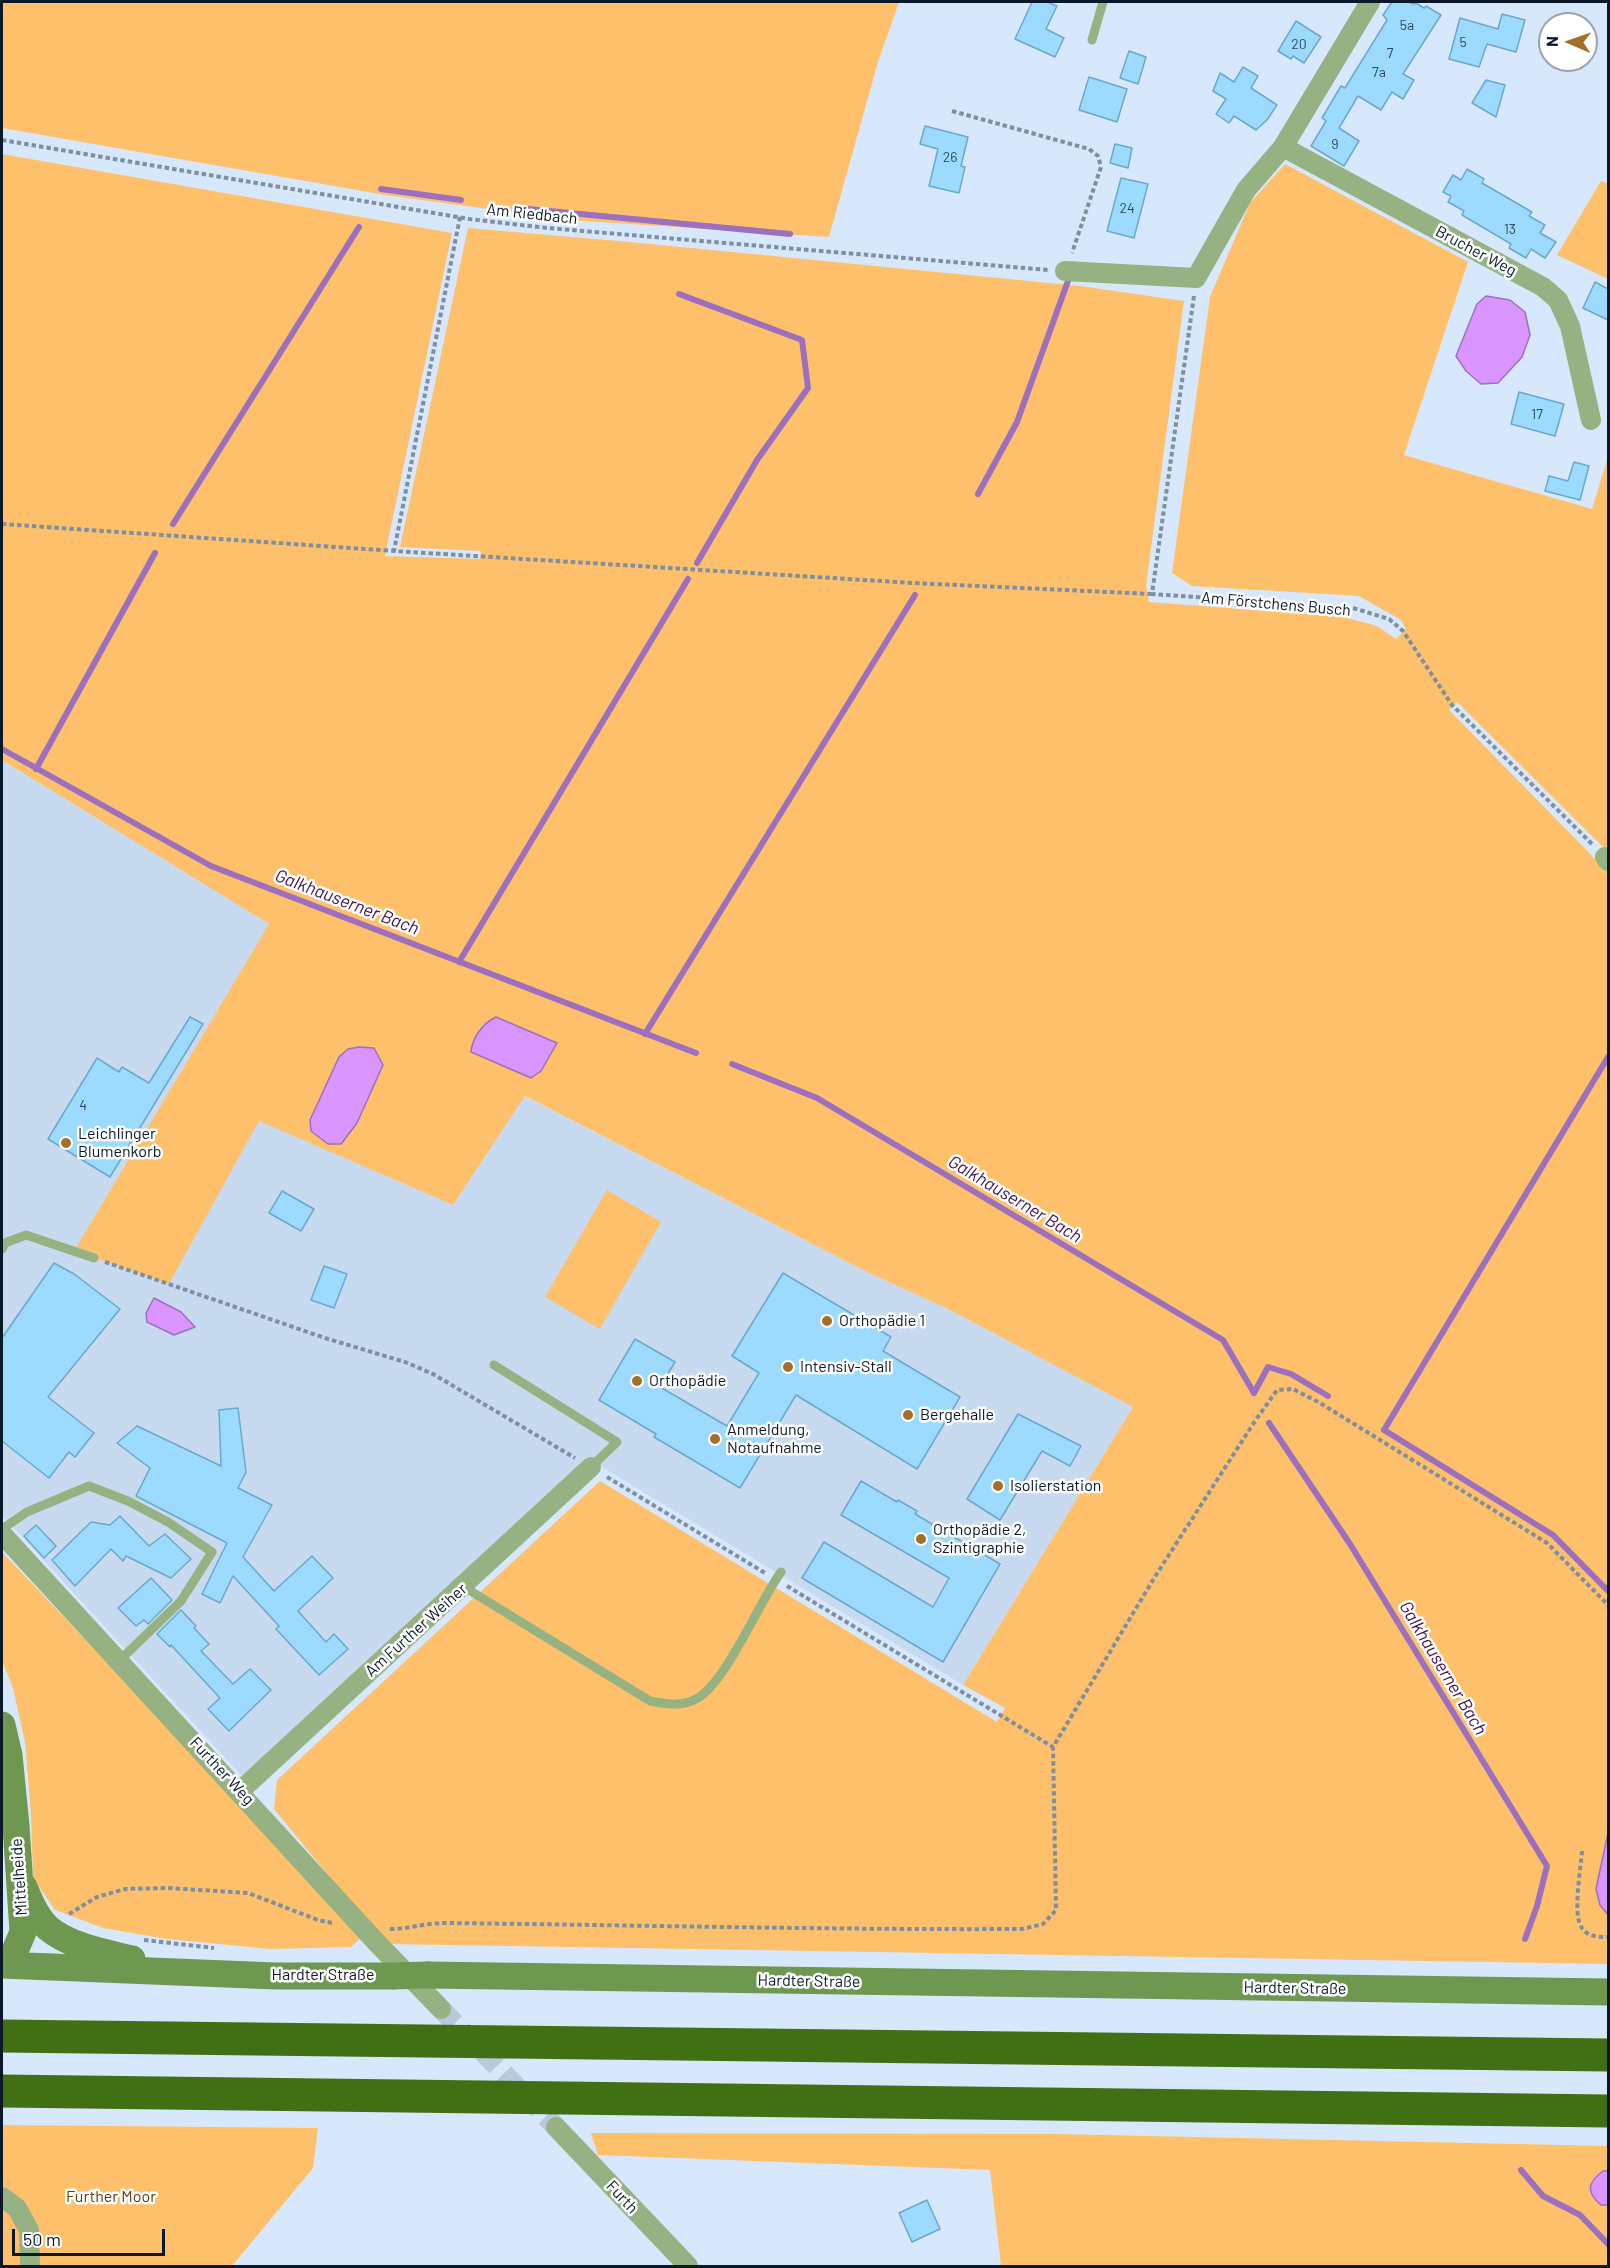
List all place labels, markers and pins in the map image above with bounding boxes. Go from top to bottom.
place label: Leichlinger Blumenkorb [78,1124,162,1162]
marker: Leichlinger Blumenkorb [59,1136,73,1150]
place label: Orthopädie 1 [839,1311,925,1331]
marker: Orthopädie 1 [820,1314,834,1328]
place label: Intensiv-Stall [800,1357,892,1377]
marker: Intensiv-Stall [781,1360,795,1374]
place label: Orthopädie [649,1371,726,1391]
marker: Orthopädie [630,1374,644,1388]
place label: Bergehalle [920,1405,994,1425]
marker: Bergehalle [901,1408,915,1422]
place label: Anmeldung, Notaufnahme [727,1420,822,1458]
marker: Anmeldung, Notaufnahme [708,1432,722,1446]
place label: Isolierstation [1010,1476,1101,1496]
marker: Isolierstation [991,1479,1005,1493]
place label: Orthopädie 2, Szintigraphie [933,1520,1026,1558]
marker: Orthopädie 2, Szintigraphie [914,1532,928,1546]

